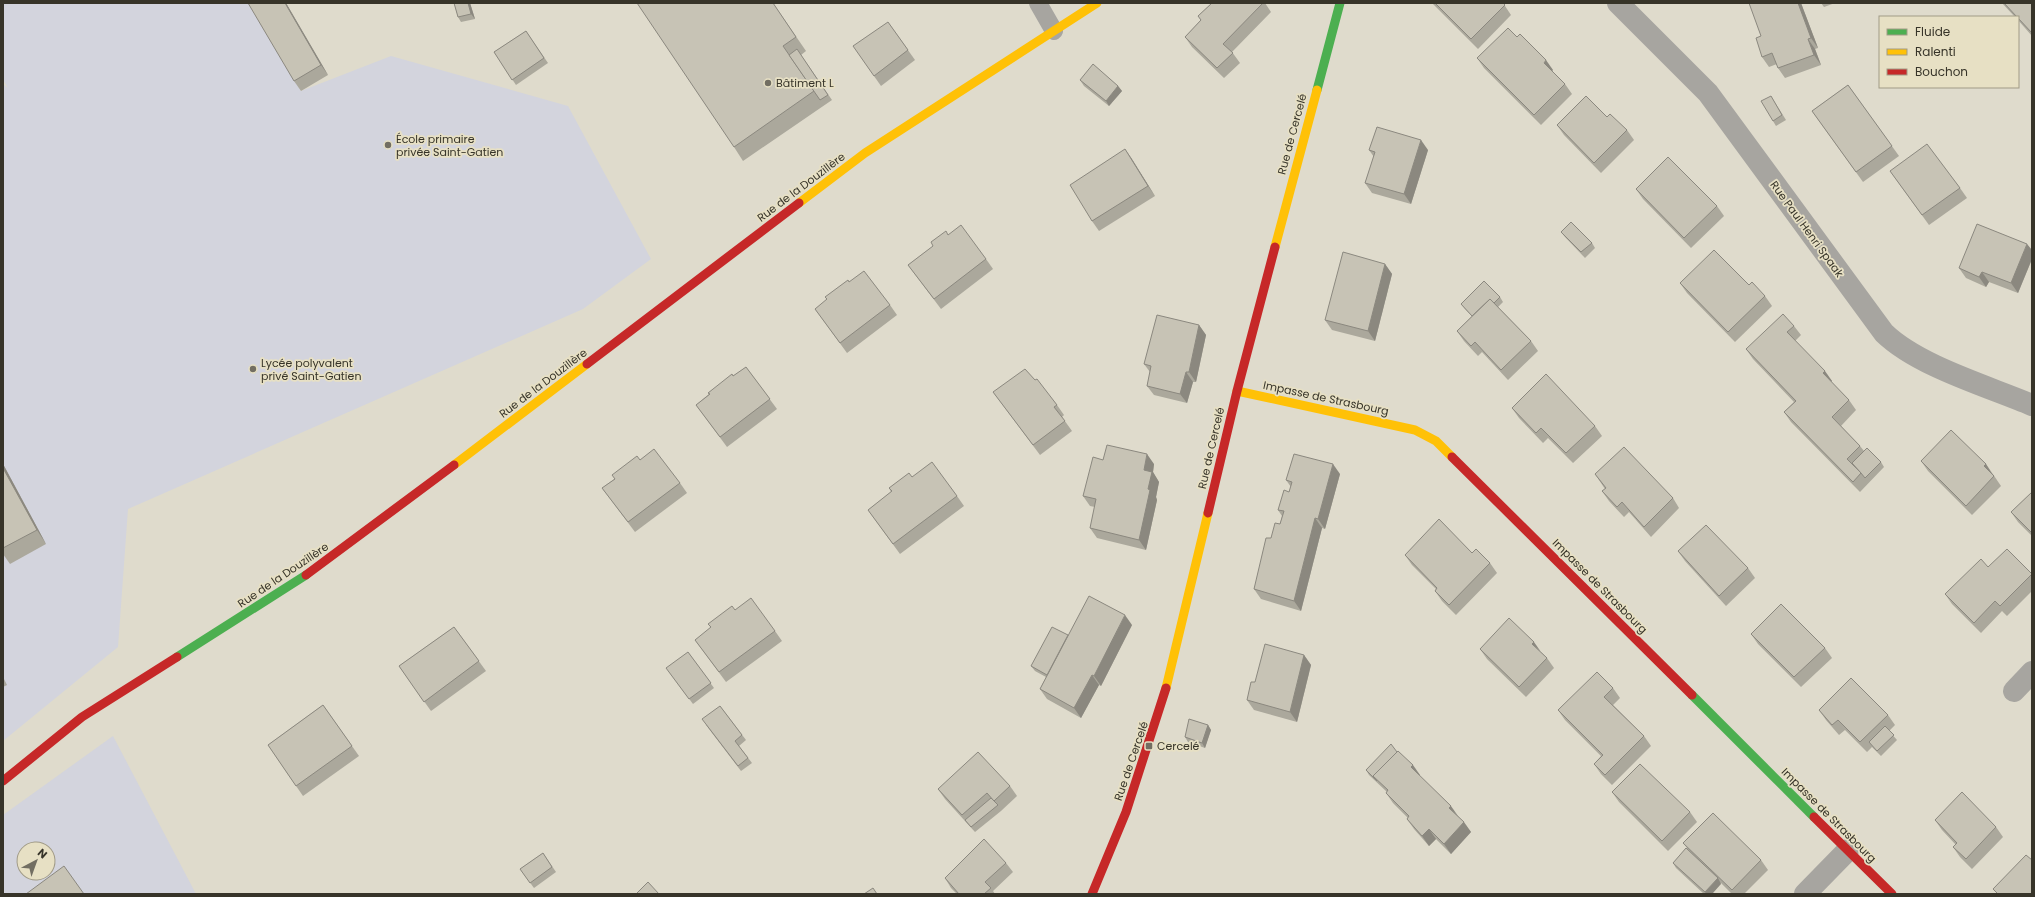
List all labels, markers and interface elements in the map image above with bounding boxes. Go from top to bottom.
legend [1879,16,2019,88]
text: Fluide [1915,23,1950,40]
text: Ralenti [1915,43,1956,60]
text: Bouchon [1915,63,1968,80]
place label: Bâtiment L [776,75,834,91]
marker: Bâtiment L [763,78,773,88]
street label: Rue de Cercelé [1274,92,1311,176]
place label: École primaire privée Saint-Gatien [396,131,503,160]
marker: École primaire privée Saint-Gatien [383,140,393,150]
street label: Rue de la Douzillère [754,148,848,225]
street label: Rue Paul Henri Spaak [1767,178,1848,281]
street label: Rue de la Douzillère [496,344,590,421]
place label: Lycée polyvalent privé Saint-Gatien [261,355,361,384]
marker: Lycée polyvalent privé Saint-Gatien [248,364,258,374]
street label: Impasse de Strasbourg [1262,377,1390,419]
street label: Rue de Cercelé [1194,406,1228,490]
street label: Impasse de Strasbourg [1549,535,1651,637]
street label: Rue de la Douzillère [234,538,332,611]
street label: Rue de Cercelé [1110,719,1152,803]
place label: Cercelé [1157,738,1200,754]
marker: Cercelé [1144,741,1154,751]
street label: Impasse de Strasbourg [1778,764,1880,866]
north arrow [16,841,56,881]
text: N [34,845,51,862]

